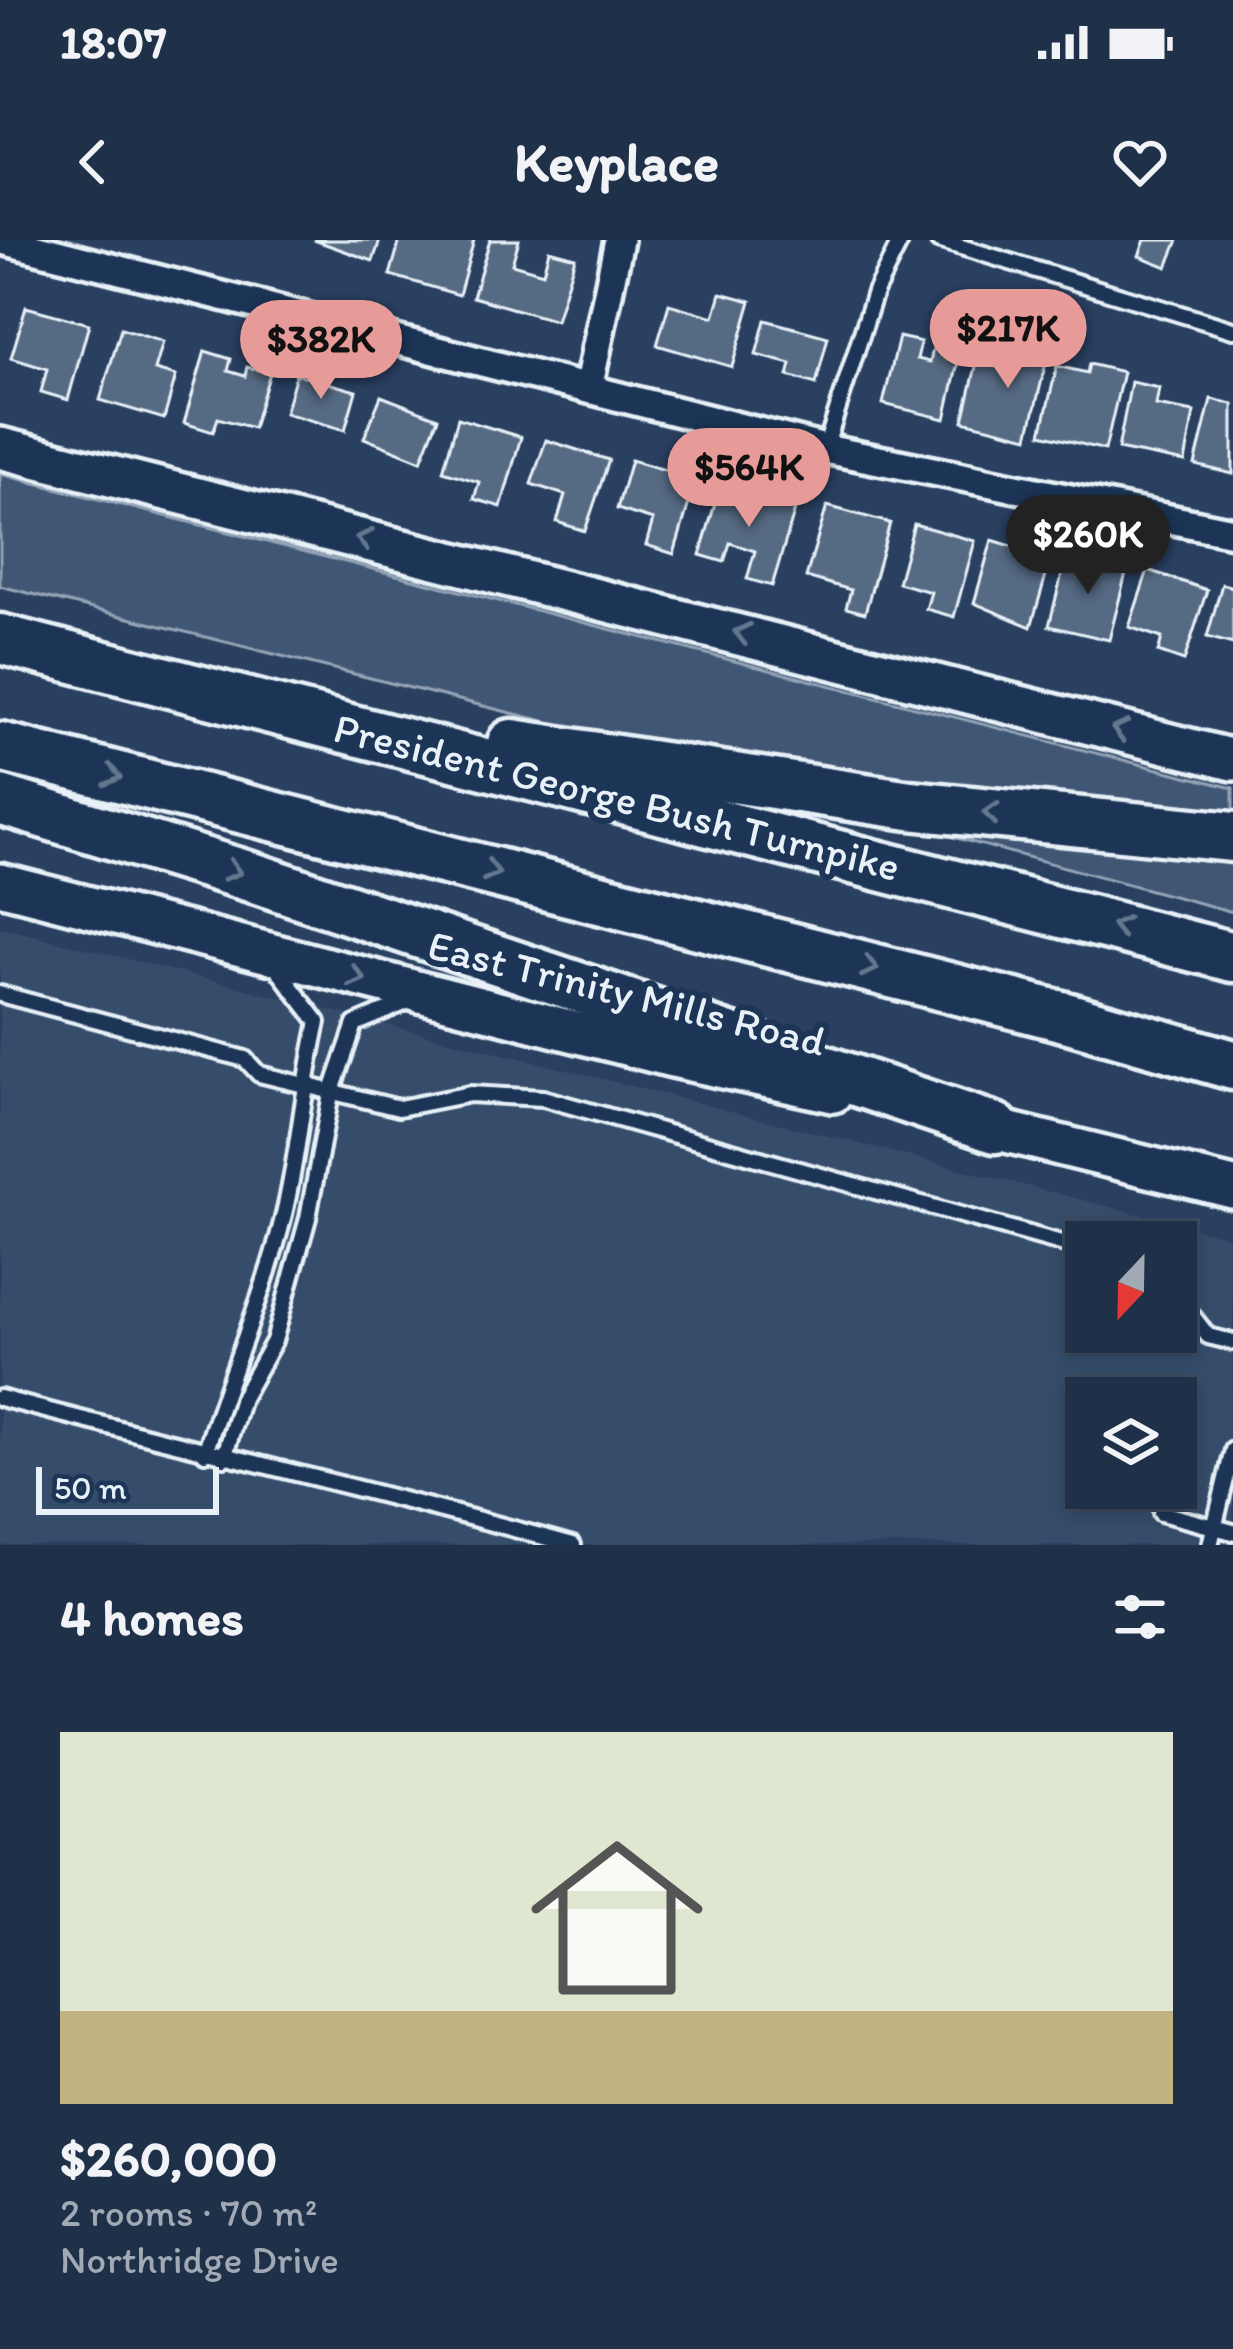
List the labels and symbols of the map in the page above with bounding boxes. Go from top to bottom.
pin: $217K [924,289,1092,391]
pin: $382K [237,300,405,402]
pin: $564K [665,428,833,530]
pin: $260K [1004,495,1172,597]
one-way arrow [354,528,374,553]
one-way arrow [732,622,753,647]
street label: President George Bush Turnpike [329,702,905,892]
one-way arrow [1110,719,1131,744]
one-way arrow [103,761,123,786]
one-way arrow [981,801,1000,826]
one-way arrow [221,857,242,882]
one-way arrow [481,857,501,882]
one-way arrow [1110,915,1131,940]
street label: East Trinity Mills Road [423,919,831,1067]
one-way arrow [859,953,879,978]
one-way arrow [346,963,367,988]
north arrow [1065,1221,1197,1353]
scale bar [36,1461,219,1514]

